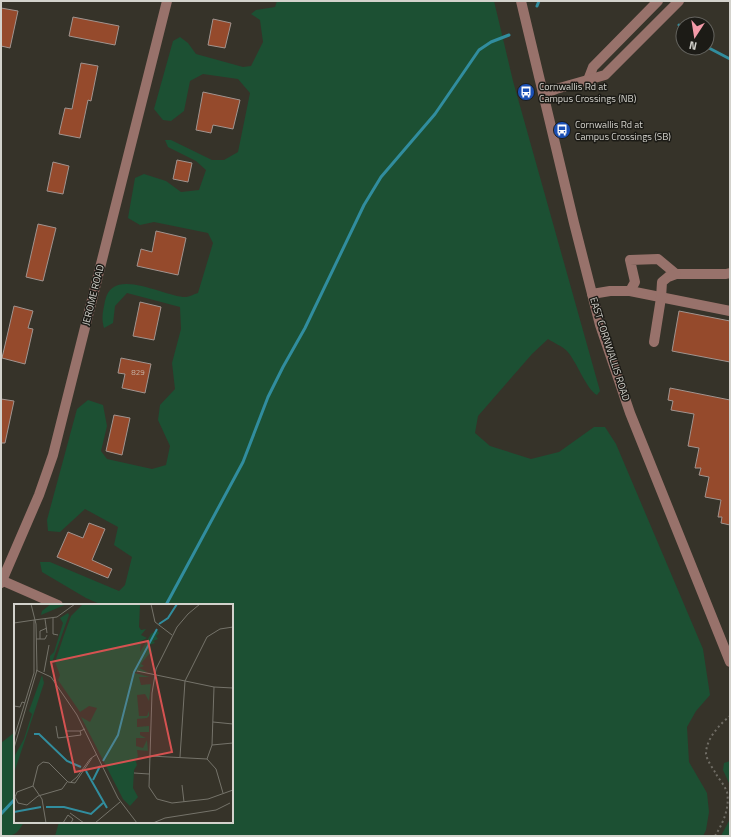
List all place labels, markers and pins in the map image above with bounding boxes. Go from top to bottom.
place label: Cornwallis Rd at Campus Crossings (NB) [539,79,637,106]
bus stop icon: Cornwallis Rd at Campus Crossings (NB) [516,82,536,102]
place label: Cornwallis Rd at Campus Crossings (SB) [575,117,671,144]
bus stop icon: Cornwallis Rd at Campus Crossings (SB) [552,120,572,140]

